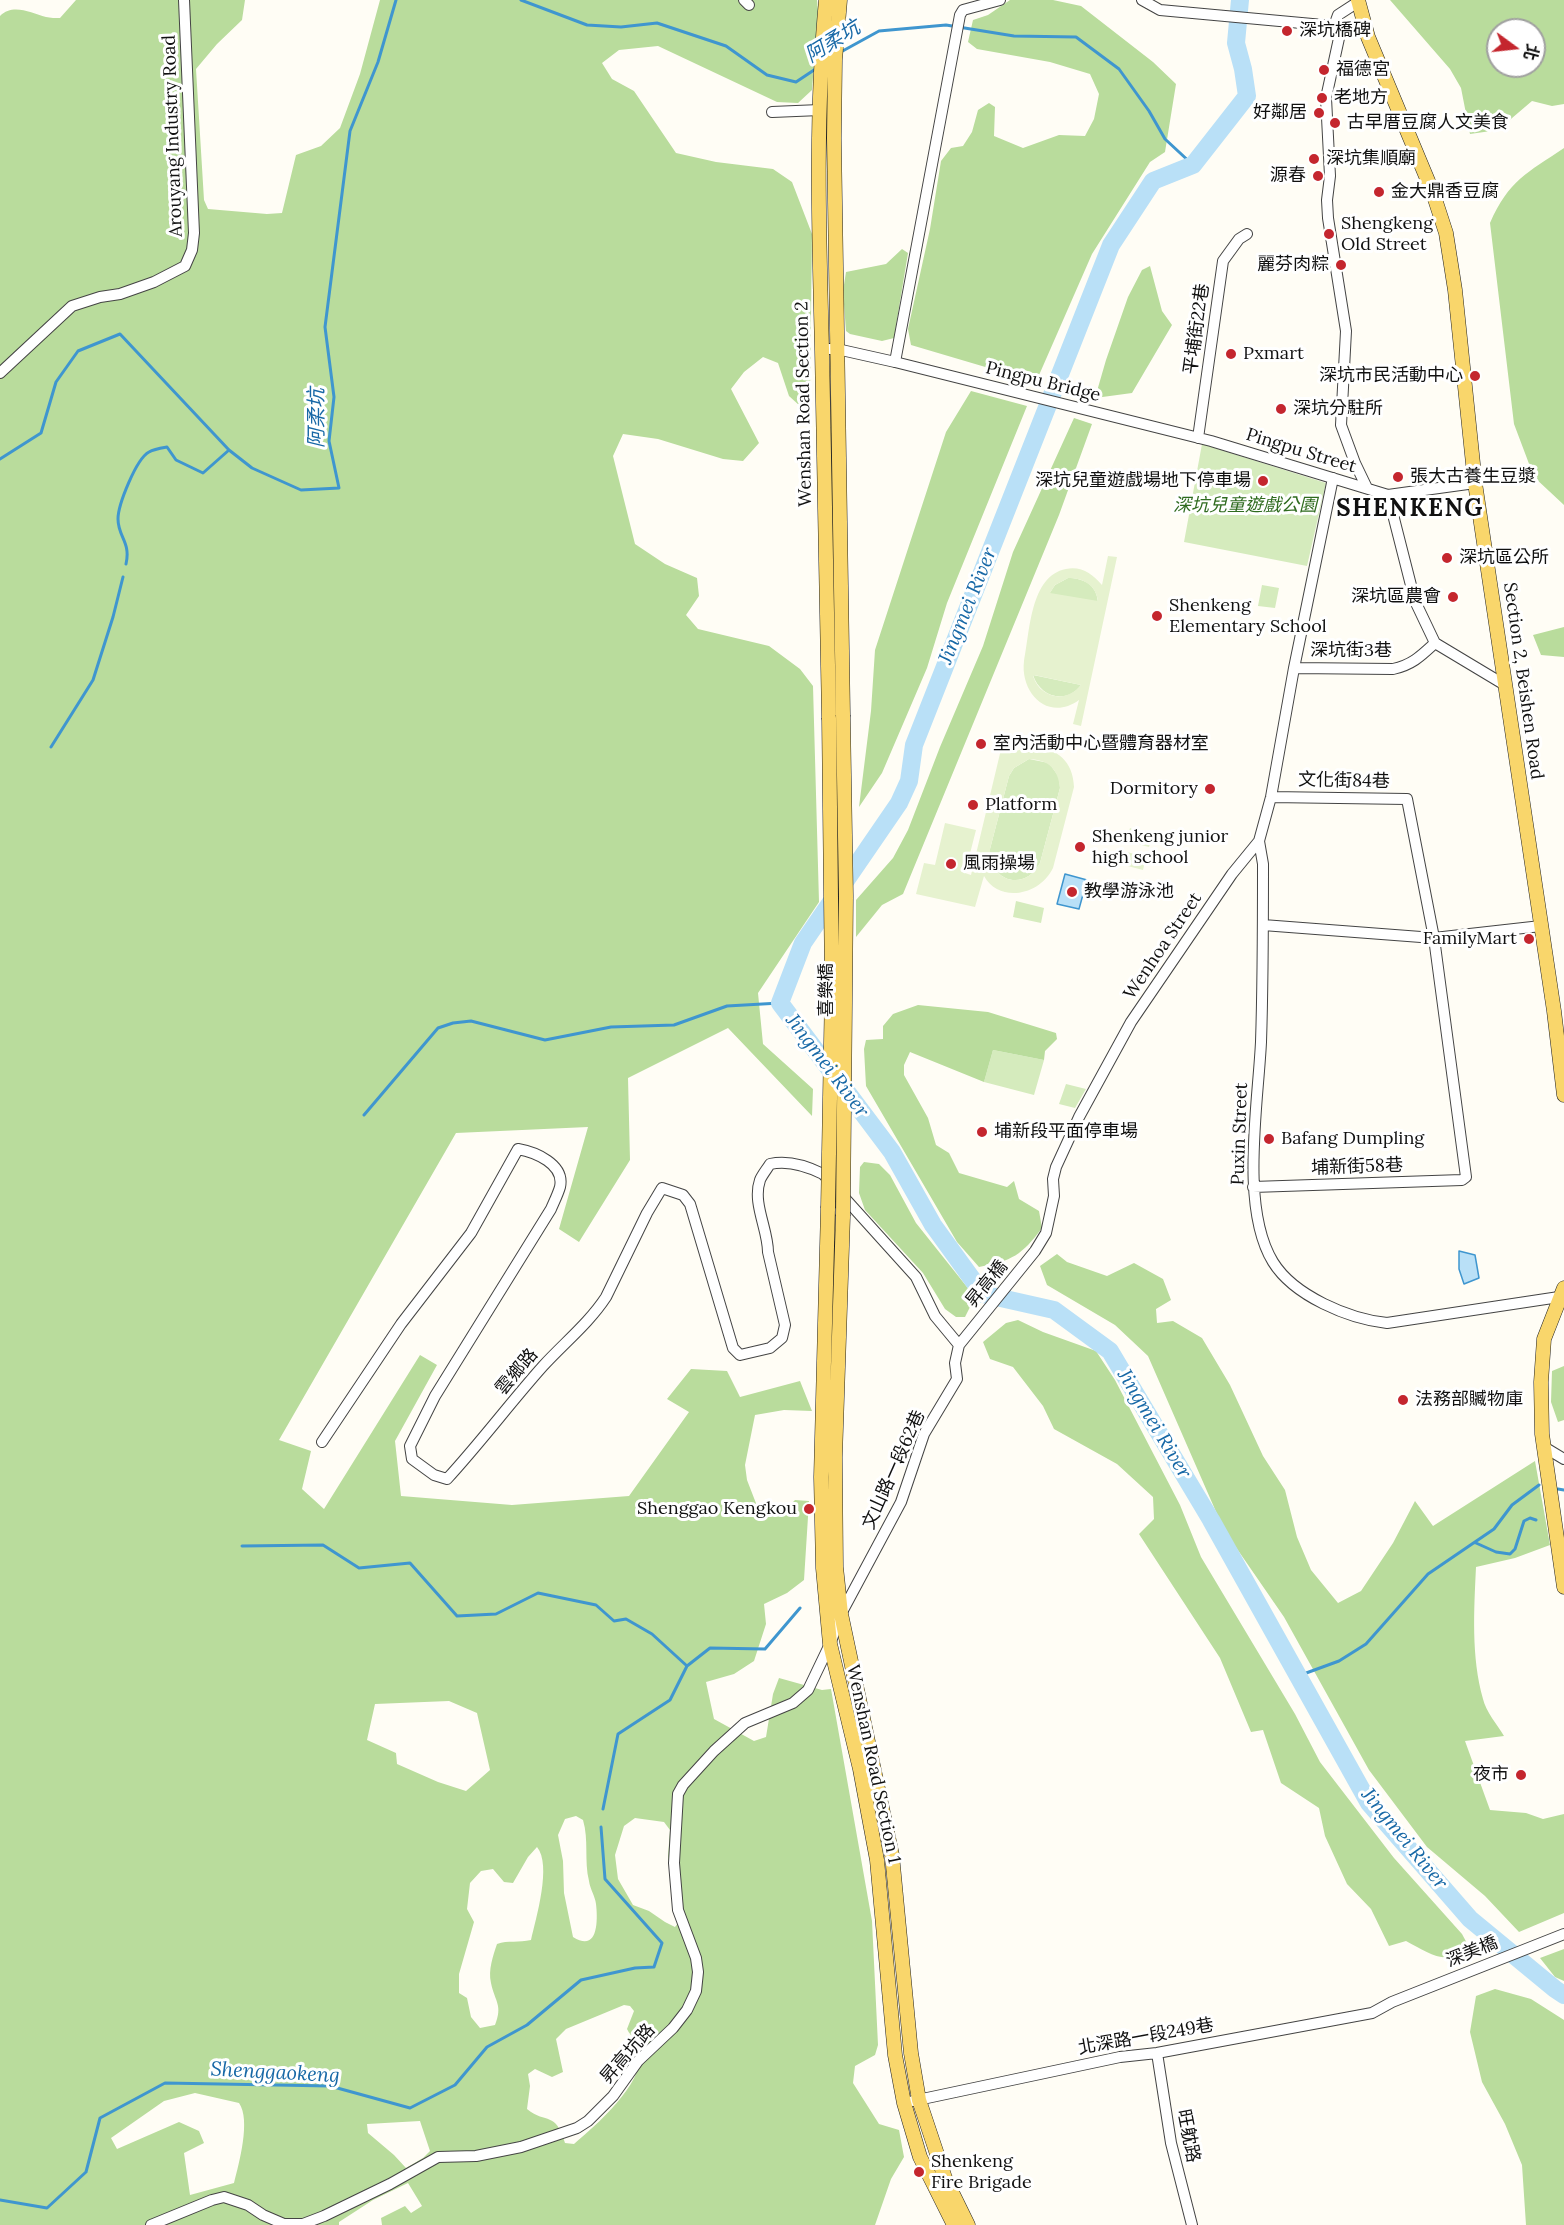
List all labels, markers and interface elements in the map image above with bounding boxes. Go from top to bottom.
water label: 阿柔坑 [801,16,865,68]
north arrow [1486,18,1546,78]
place label: 深坑橋碑 [1299,20,1371,42]
marker: 深坑橋碑 [1280,24,1294,38]
street label: Arouyang Industry Road [159,35,187,237]
text: 北 [1520,42,1543,62]
place label: 福德宮 [1336,59,1390,81]
marker: 福德宮 [1317,63,1331,77]
place label: 老地方 [1334,87,1388,109]
marker: 老地方 [1315,91,1329,105]
place label: 好鄰居 [1253,102,1307,124]
marker: 好鄰居 [1312,106,1326,120]
place label: 古早厝豆腐人文美食 [1347,112,1509,134]
marker: 古早厝豆腐人文美食 [1328,116,1342,130]
place label: 深坑集順廟 [1326,148,1416,170]
marker: 深坑集順廟 [1307,152,1321,166]
place label: 源春 [1270,165,1306,187]
marker: 源春 [1311,169,1325,183]
place label: 金大鼎香豆腐 [1391,181,1499,203]
marker: 金大鼎香豆腐 [1372,185,1386,199]
place label: Shengkeng Old Street [1341,213,1433,256]
marker: Shengkeng Old Street [1322,227,1336,241]
place label: 麗芬肉粽 [1257,254,1329,276]
marker: 麗芬肉粽 [1334,258,1348,272]
street label: 平埔街22巷 [1180,282,1214,376]
street label: Wenshan Road Section 2 [791,301,817,507]
place label: Pxmart [1243,343,1304,365]
marker: Pxmart [1224,347,1238,361]
street label: Pingpu Bridge [983,357,1103,407]
place label: 深坑市民活動中心 [1319,365,1463,387]
marker: 深坑市民活動中心 [1468,369,1482,383]
water label: 阿柔坑 [305,388,329,448]
place label: 深坑分駐所 [1293,398,1383,420]
marker: 深坑分駐所 [1274,402,1288,416]
street label: Pingpu Street [1243,424,1359,478]
place label: 張大古養生豆漿 [1410,466,1536,488]
place label: 深坑兒童遊戲場地下停車場 [1035,470,1251,492]
marker: 張大古養生豆漿 [1391,470,1405,484]
marker: 深坑兒童遊戲場地下停車場 [1256,474,1270,488]
park label: 深坑兒童遊戲公園 [1173,495,1317,517]
district label: SHENKENG [1336,495,1484,523]
water label: Jingmei River [934,544,1002,668]
place label: 深坑區公所 [1459,547,1549,569]
marker: 深坑區公所 [1440,551,1454,565]
street label: Section 2, Beishen Road [1498,581,1548,781]
place label: 深坑區農會 [1351,586,1441,608]
marker: 深坑區農會 [1446,590,1460,604]
place label: Shenkeng Elementary School [1169,595,1327,638]
marker: Shenkeng Elementary School [1150,609,1164,623]
street label: 深坑街3巷 [1310,640,1392,662]
place label: 室內活動中心暨體育器材室 [993,733,1209,755]
marker: 室內活動中心暨體育器材室 [974,737,988,751]
street label: 文化街84巷 [1298,769,1390,793]
place label: Dormitory [1110,778,1198,800]
marker: Dormitory [1203,782,1217,796]
place label: Platform [985,794,1057,816]
marker: Platform [966,798,980,812]
place label: Shenkeng junior high school [1092,826,1228,868]
marker: Shenkeng junior high school [1073,840,1087,854]
place label: 風雨操場 [963,853,1035,875]
marker: 風雨操場 [944,857,958,871]
place label: 教學游泳池 [1084,881,1174,903]
marker: 教學游泳池 [1065,885,1079,899]
street label: Wenhoa Street [1119,888,1207,1004]
place label: FamilyMart [1423,928,1517,950]
marker: FamilyMart [1522,932,1536,946]
street label: 喜樂橋 [816,963,838,1017]
water label: Jingmei River [780,1009,874,1123]
street label: Puxin Street [1227,1082,1253,1186]
place label: 埔新段平面停車場 [994,1121,1138,1143]
marker: 埔新段平面停車場 [975,1125,989,1139]
place label: Bafang Dumpling [1281,1128,1424,1150]
marker: Bafang Dumpling [1262,1132,1276,1146]
street label: 埔新街58巷 [1311,1155,1403,1179]
street label: 昇高橋 [962,1256,1012,1312]
street label: 雲鄉路 [491,1344,543,1400]
water label: Jingmei River [1112,1365,1196,1483]
place label: 法務部贓物庫 [1415,1389,1523,1411]
marker: 法務部贓物庫 [1396,1393,1410,1407]
street label: 文山路一段62巷 [858,1407,930,1533]
place label: Shenggao Kengkou [637,1498,797,1520]
marker: Shenggao Kengkou [802,1502,816,1516]
street label: Wenshan Road Section 1 [841,1663,905,1865]
place label: 夜市 [1473,1764,1509,1786]
marker: 夜市 [1514,1768,1528,1782]
water label: Jingmei River [1356,1783,1452,1895]
street label: 深美橋 [1443,1932,1501,1972]
street label: 北深路一段249巷 [1076,2014,1216,2060]
street label: 昇高坑路 [596,2020,660,2088]
water label: Shenggaokeng [210,2058,340,2088]
street label: 旺躭路 [1172,2107,1204,2165]
place label: Shenkeng Fire Brigade [931,2151,1032,2194]
marker: Shenkeng Fire Brigade [912,2165,926,2179]

